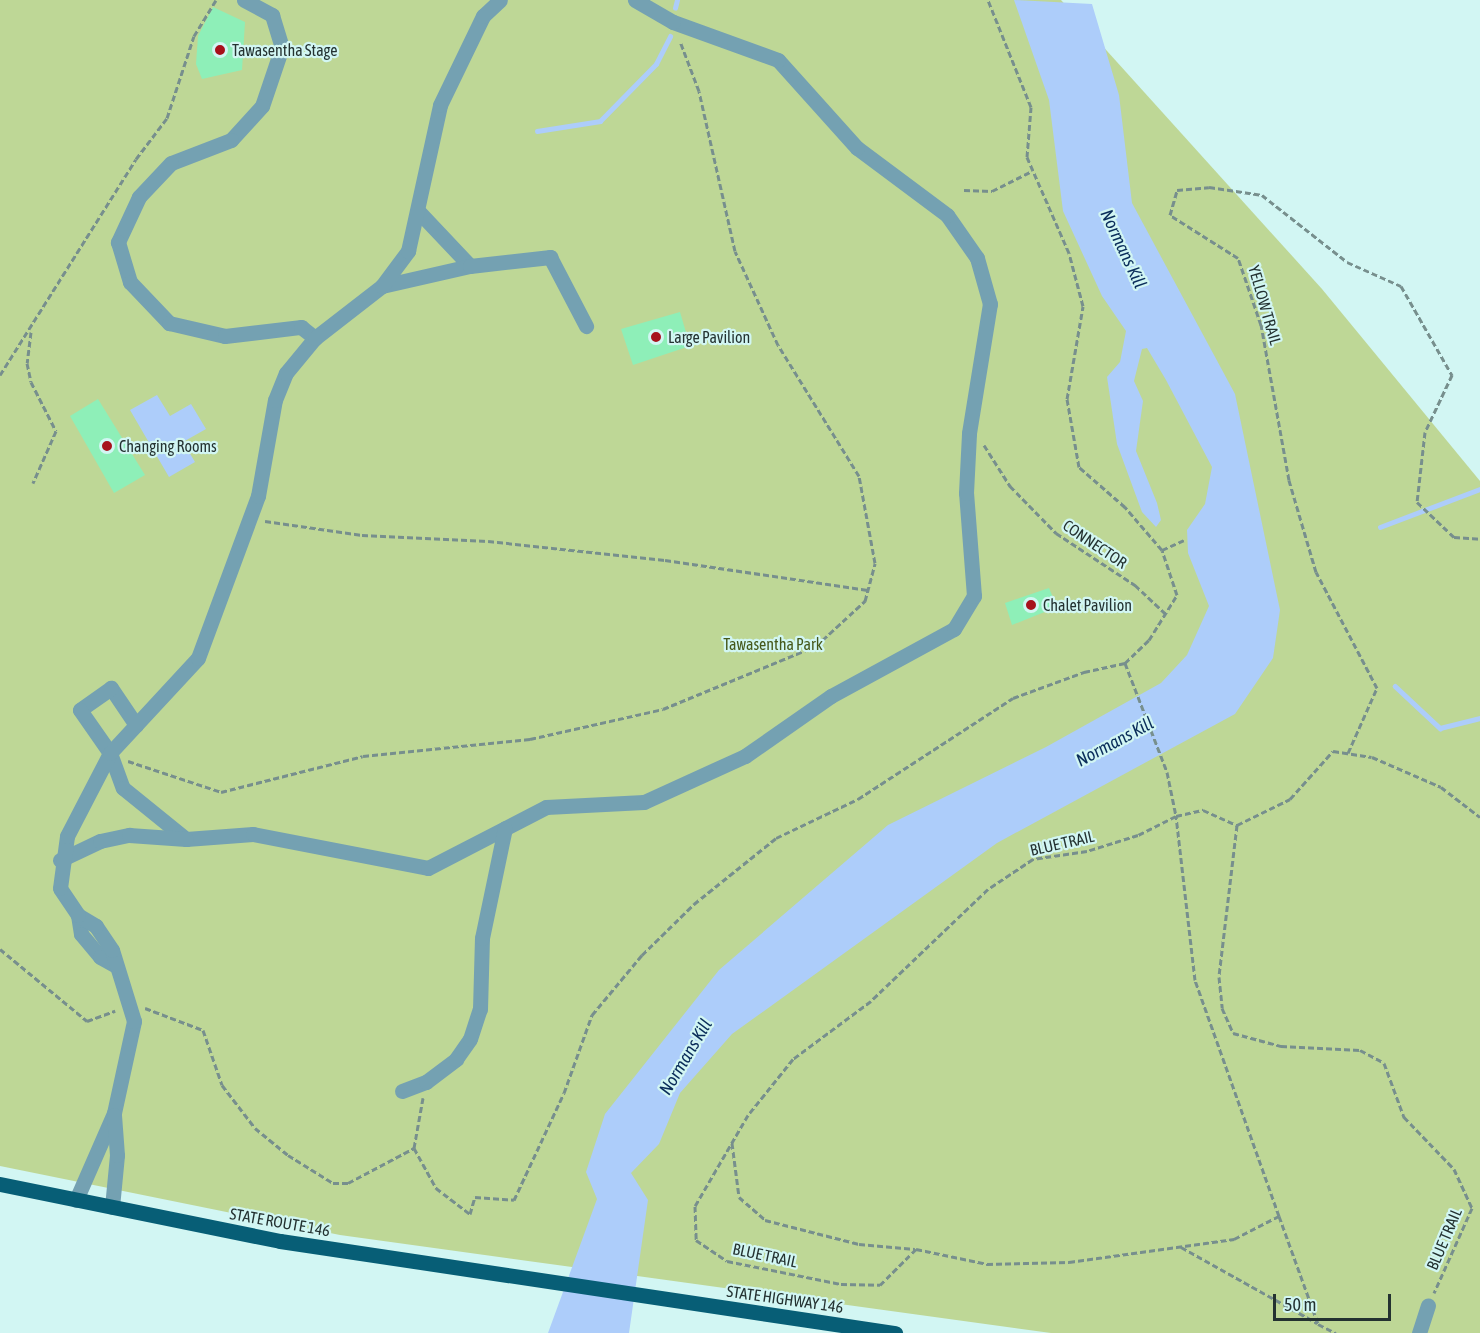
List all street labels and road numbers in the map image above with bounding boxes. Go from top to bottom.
street label: YELLOW TRAIL [1244,263,1286,347]
street label: CONNECTOR [1059,516,1131,572]
street label: BLUE TRAIL [1028,826,1096,860]
street label: STATE ROUTE 146 [228,1204,332,1240]
street label: BLUE TRAIL [1422,1205,1466,1273]
street label: BLUE TRAIL [731,1239,799,1271]
street label: STATE HIGHWAY 146 [725,1281,845,1317]

